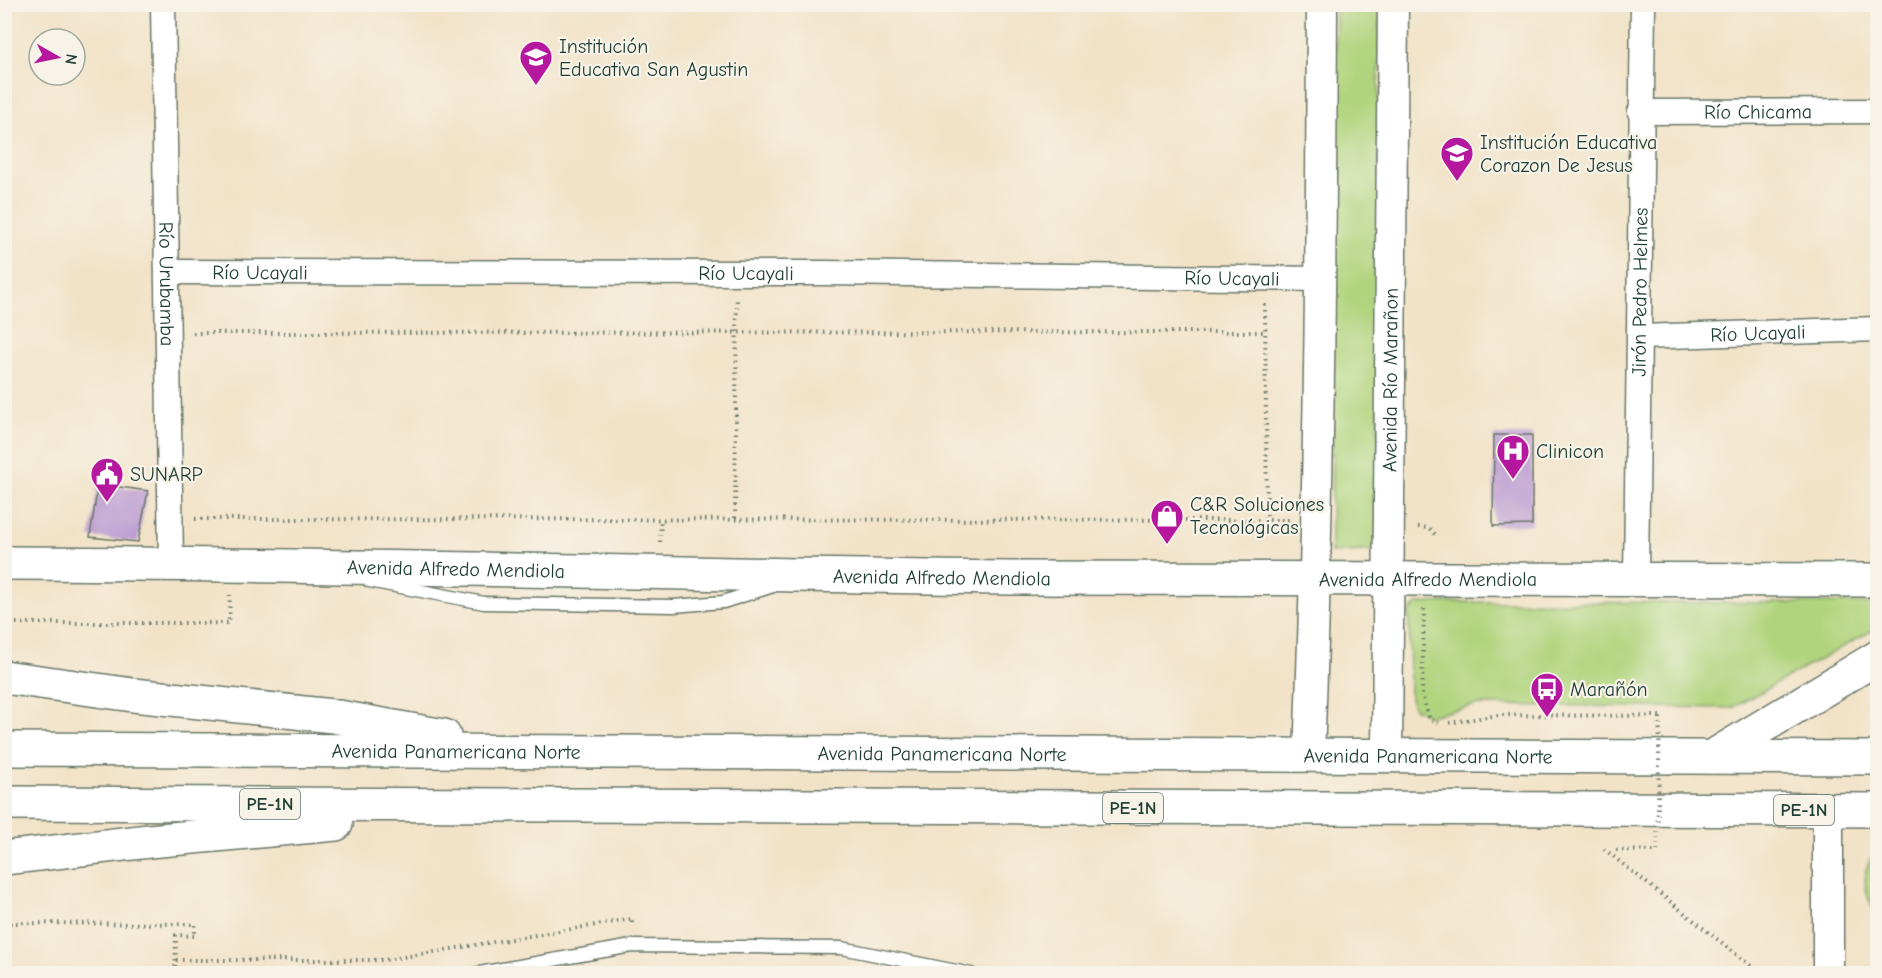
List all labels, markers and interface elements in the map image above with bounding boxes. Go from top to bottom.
north arrow [27,27,87,87]
place label: Institución Educativa San Agustin [559,35,748,81]
school or university icon: Institución Educativa San Agustin [518,39,554,86]
text: N [61,53,81,66]
street label: Río Chicama [1704,100,1812,123]
place label: Institución Educativa Corazon De Jesus [1480,131,1657,177]
school or university icon: Institución Educativa Corazon De Jesus [1439,135,1475,182]
street label: Jirón Pedro Helmes [1627,207,1652,377]
street label: Río Urubamba [155,222,179,346]
street label: Río Ucayali [212,261,308,284]
street label: Río Ucayali [698,261,794,284]
street label: Río Ucayali [1184,266,1280,290]
street label: Avenida Río Marañon [1378,288,1402,472]
street label: Río Ucayali [1710,320,1806,346]
hospital icon: Clinicon [1495,433,1531,480]
place label: Clinicon [1536,440,1604,463]
public building icon: SUNARP [89,456,125,503]
place label: SUNARP [130,463,203,486]
place label: C&R Soluciones Tecnológicas [1190,493,1324,539]
shop icon: C&R Soluciones Tecnológicas [1149,498,1185,545]
street label: Avenida Alfredo Mendiola [347,555,565,582]
street label: Avenida Alfredo Mendiola [833,564,1051,590]
street label: Avenida Alfredo Mendiola [1319,567,1537,591]
bus stop icon: Marañón [1529,671,1565,718]
place label: Marañón [1570,678,1648,701]
street label: Avenida Panamericana Norte [331,739,581,763]
street label: Avenida Panamericana Norte [817,741,1067,766]
street label: Avenida Panamericana Norte [1303,744,1553,768]
road number: PE-1N [240,789,300,819]
road number: PE-1N [1103,793,1163,823]
road number: PE-1N [1774,795,1834,825]

